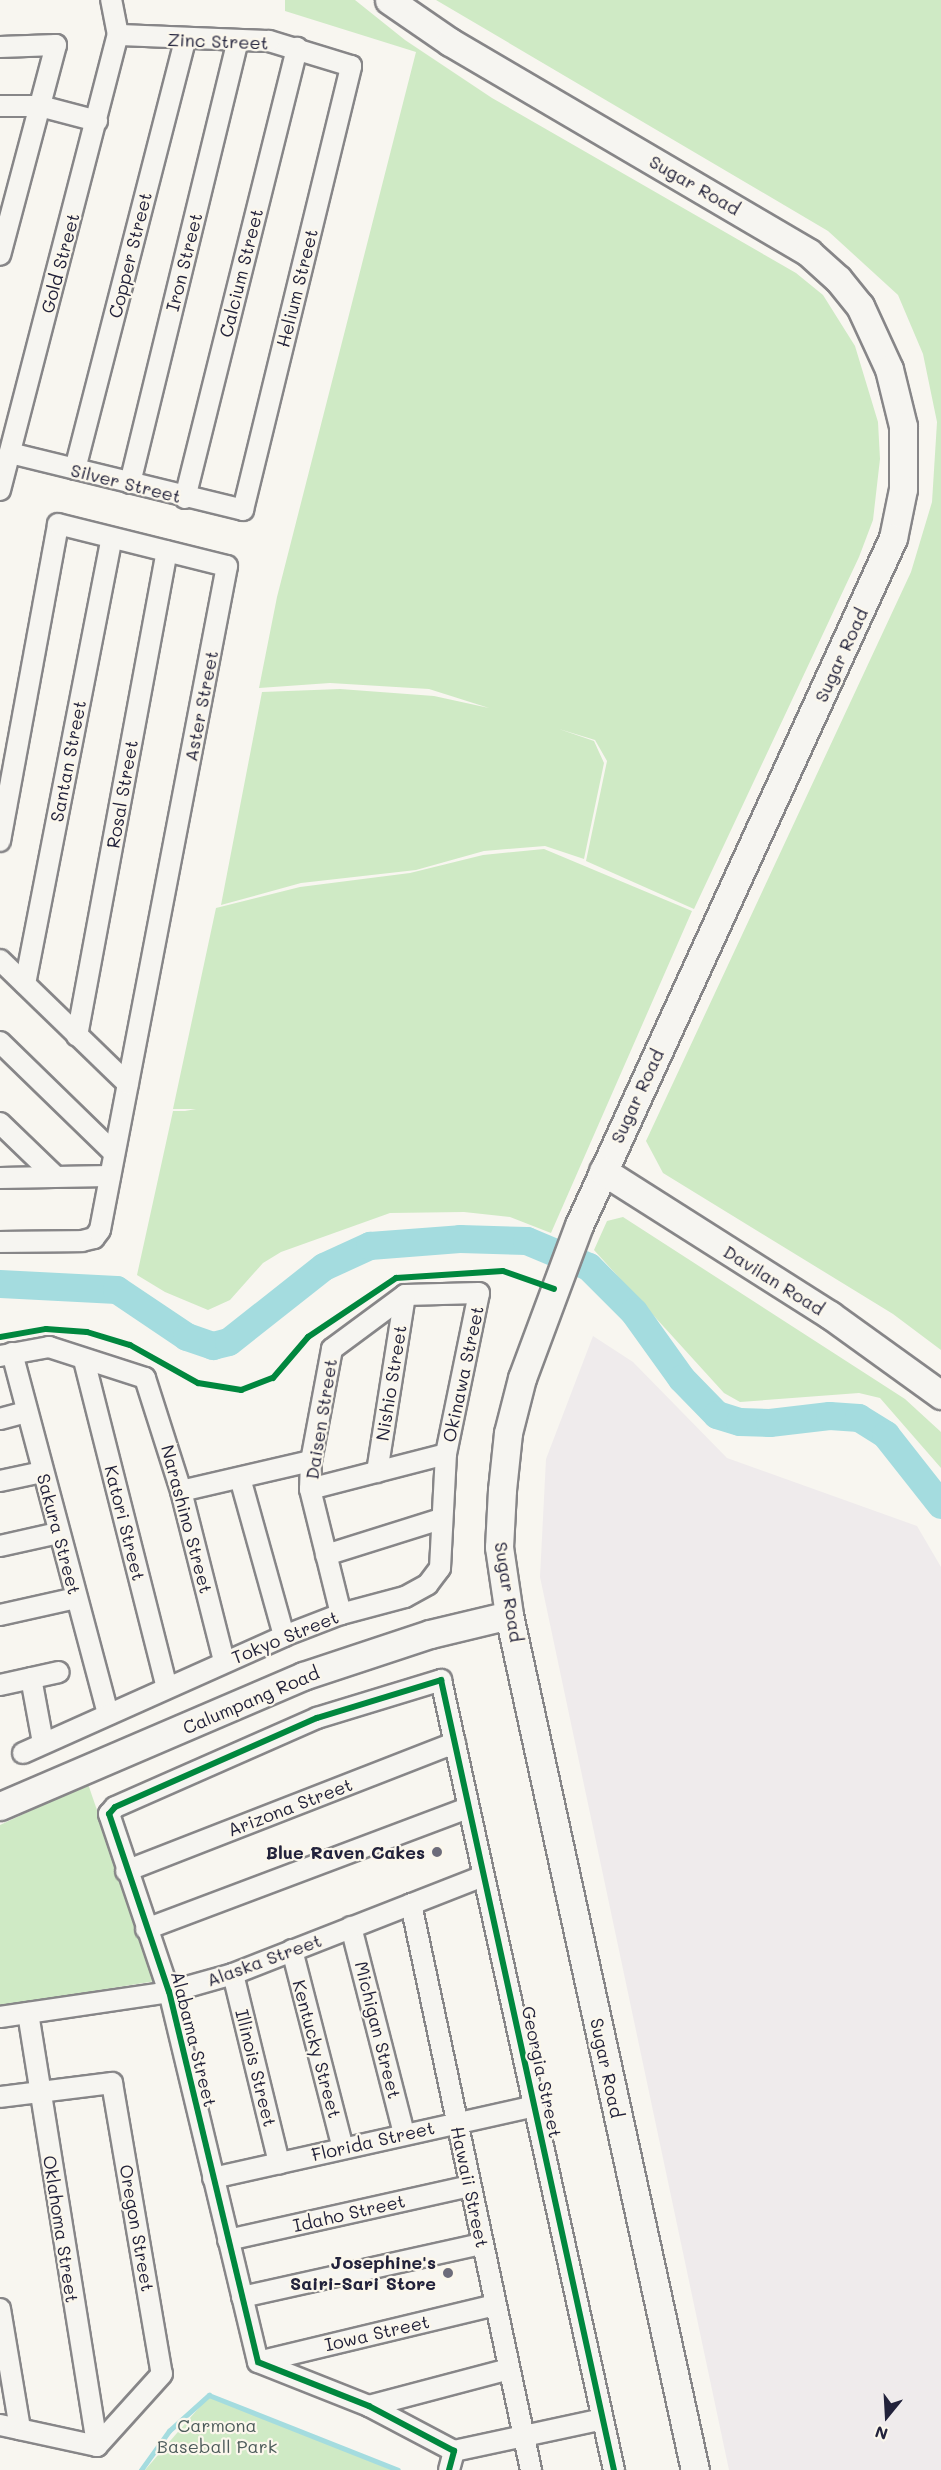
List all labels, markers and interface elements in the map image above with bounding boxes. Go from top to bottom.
street label: Zinc Street [167,28,269,54]
street label: Sugar Road [646,150,744,220]
street label: Copper Street [104,190,156,320]
street label: Calcium Street [215,206,267,340]
street label: Gold Street [36,210,84,316]
street label: Iron Street [161,211,207,313]
street label: Helium Street [272,227,322,349]
street label: Silver Street [69,459,183,507]
street label: Sugar Road [810,605,872,705]
street label: Aster Street [180,649,222,763]
street label: Santan Street [46,698,90,824]
street label: Rosal Street [102,738,142,850]
street label: Sugar Road [606,1046,668,1146]
street label: Davilan Road [720,1240,828,1320]
street label: Okinawa Street [438,1304,488,1444]
street label: Nishio Street [371,1324,411,1442]
street label: Daisen Street [301,1357,341,1481]
street label: Narashino Street [157,1442,217,1596]
street label: Katori Street [100,1463,150,1583]
street label: Sakura Street [33,1471,85,1597]
street label: Sugar Road [490,1540,528,1644]
street label: Tokyo Street [228,1606,342,1668]
street label: Calumpang Road [180,1662,322,1738]
street label: Arizona Street [225,1773,355,1841]
place label: Blue Raven Cakes [266,1841,425,1863]
marker: Blue Raven Cakes [430,1845,444,1859]
street label: Alaska Street [204,1929,324,1991]
street label: Michigan Street [350,1959,406,2101]
street label: Alabama Street [167,1969,221,2109]
street label: Kentucky Street [288,1977,346,2121]
street label: Georgia Street [517,2004,567,2140]
street label: Illinois Street [231,2007,281,2129]
street label: Sugar Road [586,2016,628,2120]
street label: Florida Street [309,2116,437,2166]
street label: Hawaii Street [447,2124,493,2250]
street label: Oklahoma Street [39,2154,83,2304]
street label: Oregon Street [115,2163,159,2293]
street label: Idaho Street [291,2190,407,2236]
place label: Josephine's Sairi-Sari Store [290,2252,436,2294]
marker: Josephine's Sairi-Sari Store [441,2266,455,2280]
street label: Iowa Street [323,2310,431,2356]
north arrow [857,2386,917,2446]
park label: Carmona Baseball Park [157,2415,277,2458]
text: N [872,2422,890,2445]

